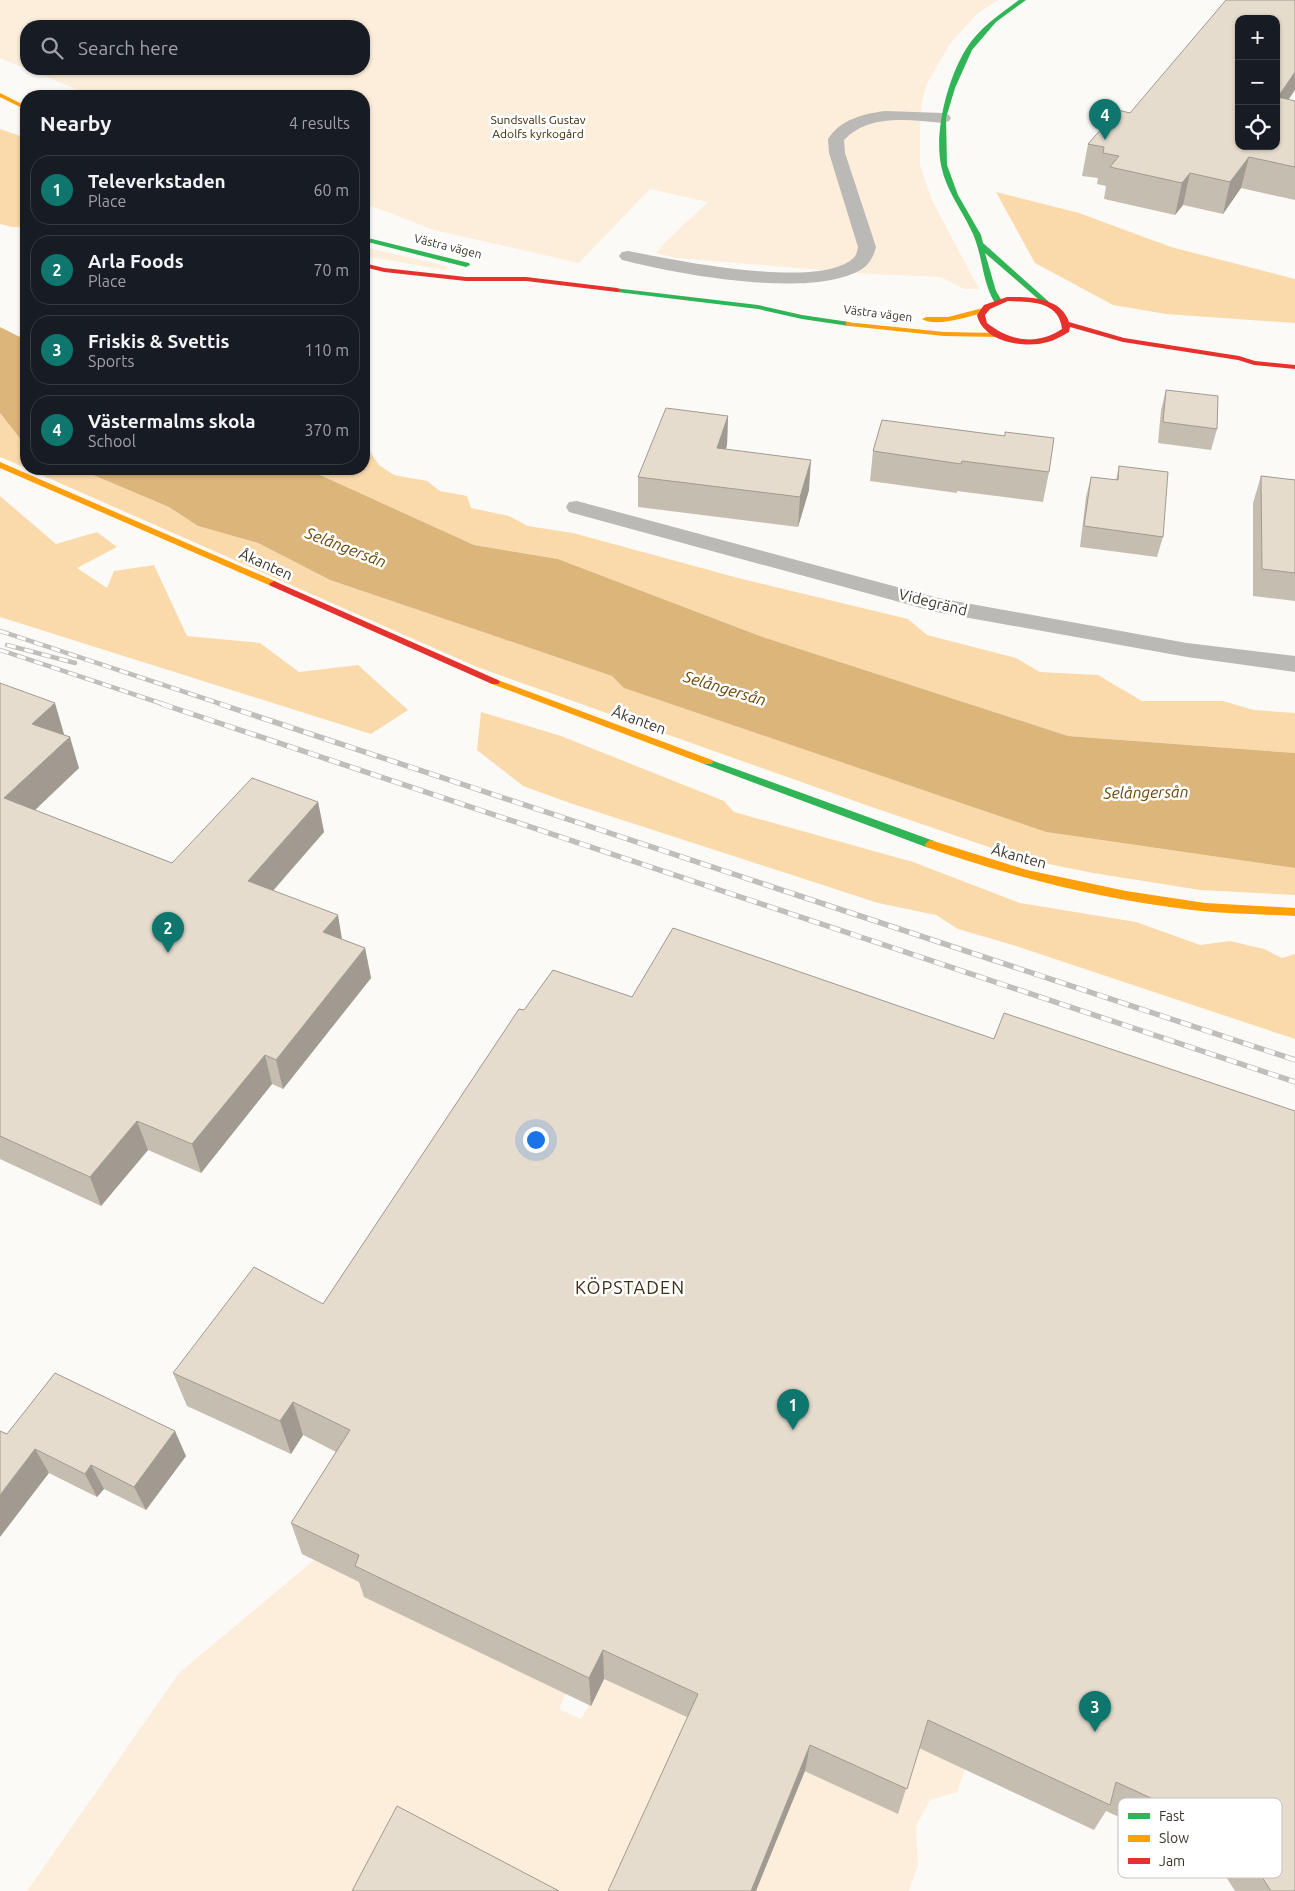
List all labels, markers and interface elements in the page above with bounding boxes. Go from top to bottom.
map controls [1235,15,1280,150]
button: + [1235,15,1280,60]
search box [20,20,370,75]
icon: search [38,34,66,62]
text: Search here [78,37,178,59]
button: − [1235,60,1280,105]
pin: 4 [1089,99,1121,140]
button: locate [1235,105,1280,150]
text: Nearby [40,111,111,135]
park label: Sundsvalls Gustav Adolfs kyrkogård [490,113,586,140]
text: 4 results [289,114,350,132]
text: Televerkstaden [88,170,226,192]
text: 1 [52,181,62,199]
text: 60 m [313,181,349,199]
text: Place [88,192,126,210]
street label: Västra vägen [413,231,483,261]
text: Arla Foods [88,250,184,272]
text: 2 [52,261,62,279]
text: 70 m [313,261,349,279]
text: Place [88,272,126,290]
street label: Västra vägen [843,302,913,324]
text: Friskis & Svettis [88,330,229,352]
text: 3 [52,341,62,359]
text: 110 m [304,341,349,359]
text: Sports [88,352,134,370]
text: Västermalms skola [88,410,256,432]
text: 4 [52,421,62,439]
text: 370 m [304,421,349,439]
text: School [88,432,136,450]
water label: Selångersån [302,523,389,571]
street label: Åkanten [237,545,295,583]
street label: Videgränd [897,585,969,619]
water label: Selångersån [681,667,768,709]
street label: Åkanten [610,702,668,738]
water label: Selångersån [1102,782,1189,802]
street label: Åkanten [990,841,1048,871]
pin: 2 [152,912,184,953]
your location [523,1127,549,1153]
district label: KÖPSTADEN [575,1277,685,1297]
pin: 1 [777,1389,809,1430]
pin: 3 [1079,1691,1111,1732]
legend [1118,1798,1282,1878]
text: Fast [1159,1808,1185,1824]
text: Slow [1159,1830,1189,1846]
text: Jam [1159,1853,1185,1869]

